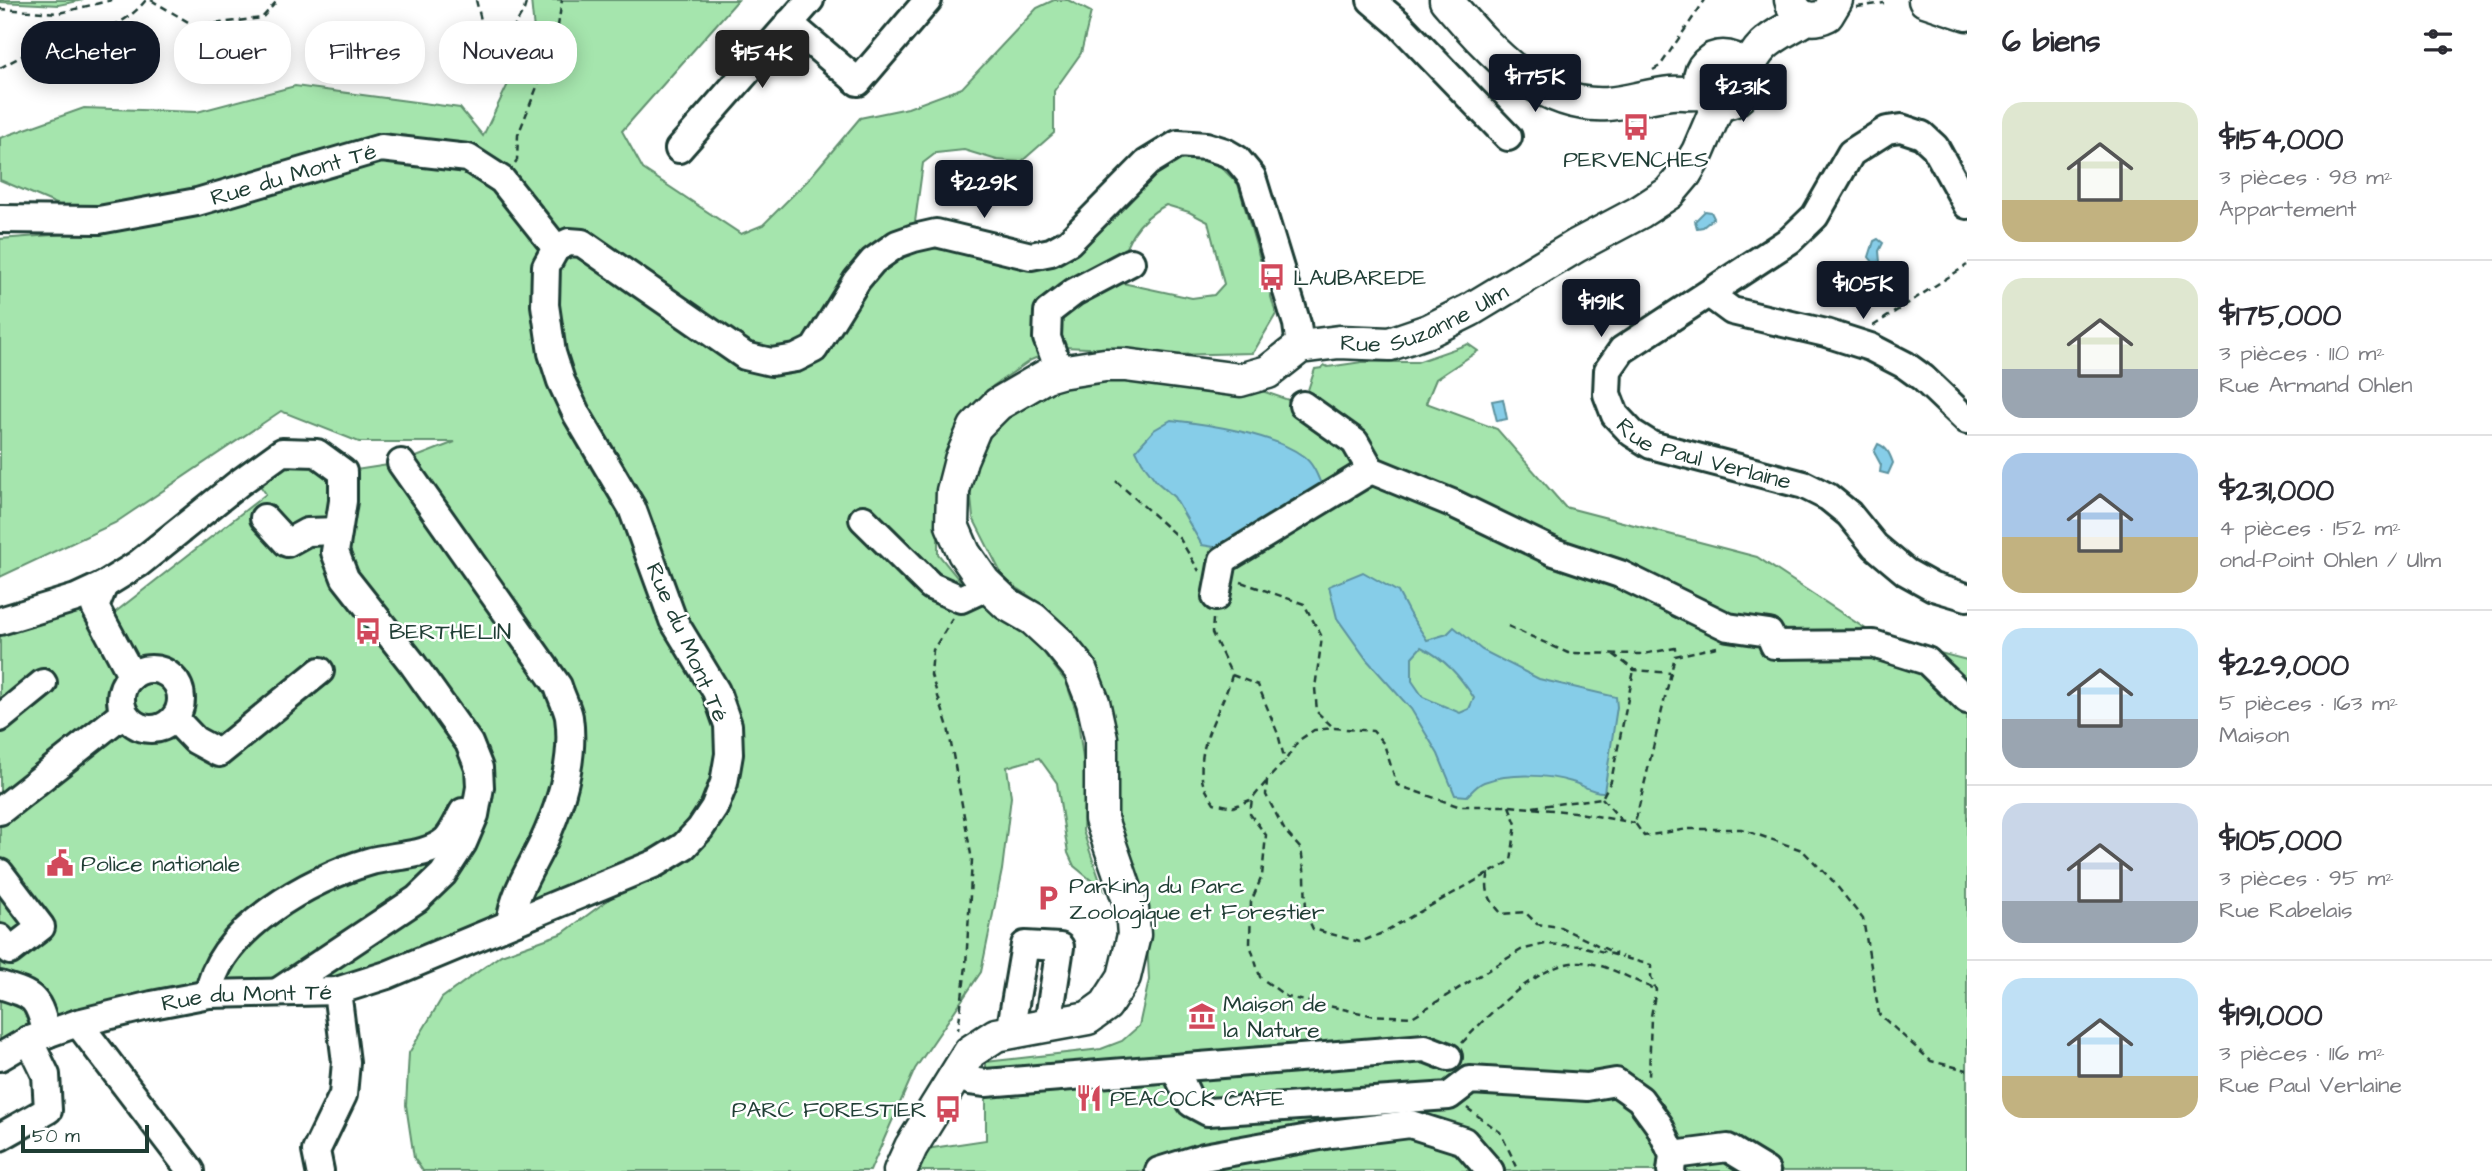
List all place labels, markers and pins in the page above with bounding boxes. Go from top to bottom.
pin: $154K [713,31,811,90]
pin: $175K [1486,54,1584,114]
pin: $231K [1694,64,1792,124]
bus stop icon: PERVENCHES [1621,112,1651,142]
place label: PERVENCHES [1563,144,1709,176]
pin: $229K [935,160,1033,220]
bus stop icon: LAUBAREDE [1257,262,1287,292]
place label: LAUBAREDE [1293,262,1427,294]
pin: $105K [1814,262,1912,321]
pin: $191K [1552,280,1650,339]
bus stop icon: BERTHELIN [353,616,383,646]
place label: BERTHELIN [389,616,511,648]
public building icon: Police nationale [45,848,75,878]
place label: Police nationale [81,848,240,880]
place label: Parking du Parc Zoologique et Forestier [1069,870,1325,929]
parking icon: Parking du Parc Zoologique et Forestier [1033,883,1063,913]
place label: Maison de la Nature [1223,988,1327,1046]
museum icon: Maison de la Nature [1187,1001,1217,1031]
restaurant icon: PEACOCK CAFE [1074,1083,1104,1113]
place label: PEACOCK CAFE [1110,1083,1285,1115]
place label: PARC FORESTIER [732,1094,927,1126]
bus stop icon: PARC FORESTIER [933,1094,963,1124]

